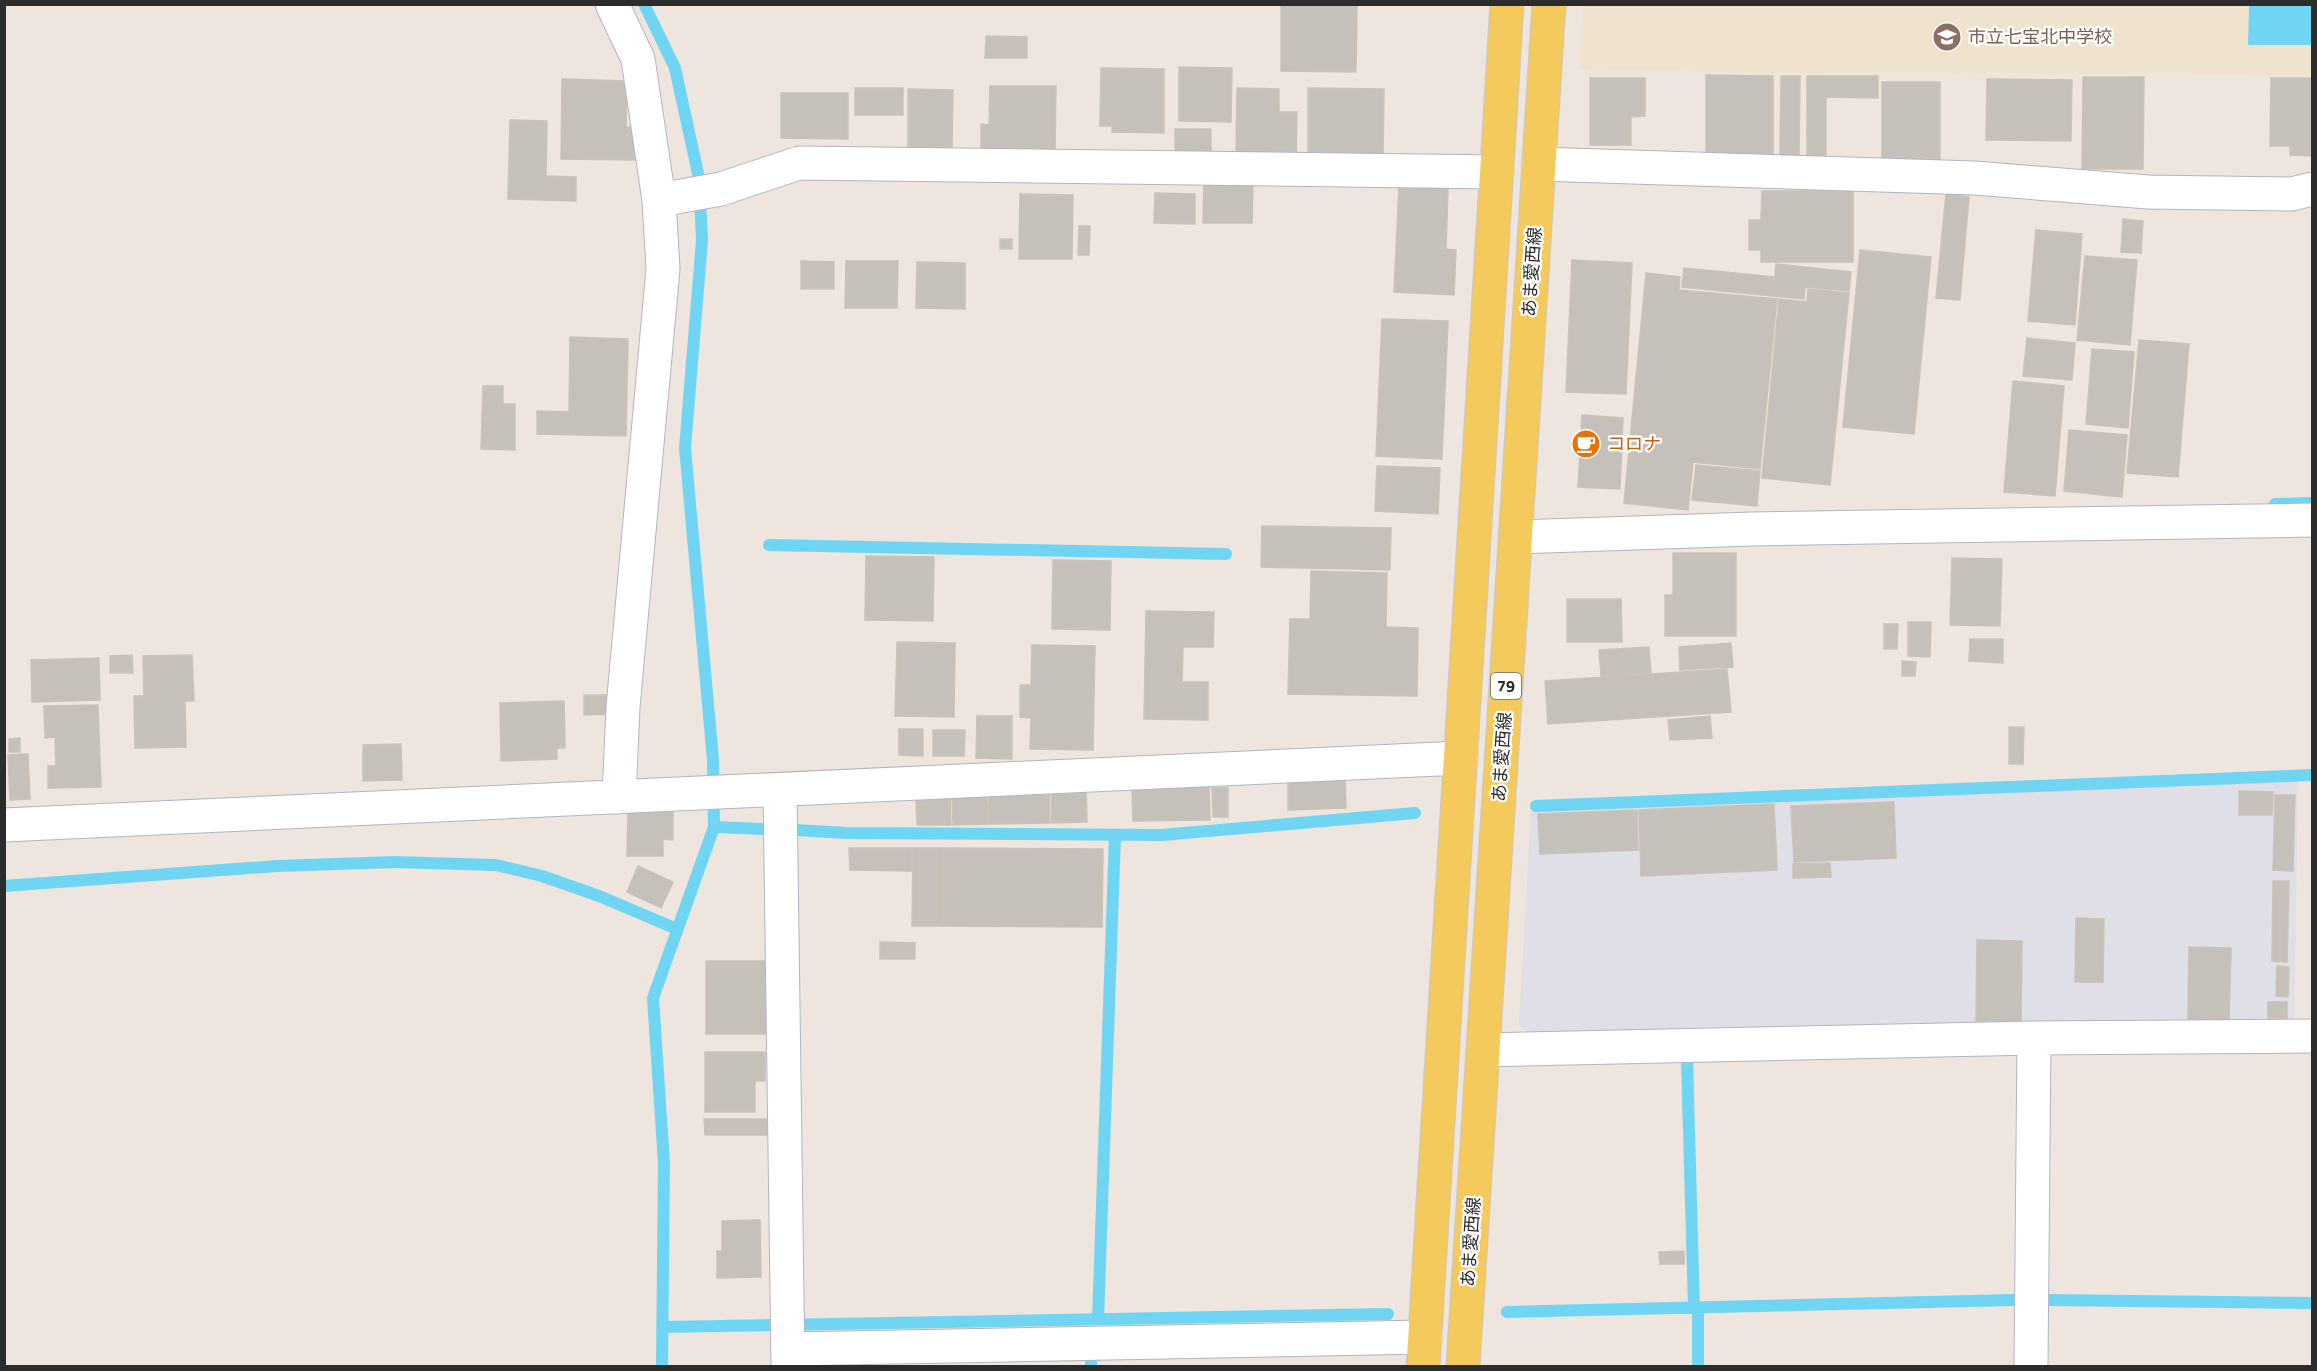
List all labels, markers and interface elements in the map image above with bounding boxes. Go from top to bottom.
school or university icon: 市立七宝北中学校 [1931,21,1963,53]
place label: 市立七宝北中学校 [1968,23,2112,50]
street label: あま愛西線 [1515,226,1548,318]
cafe icon: コロナ [1570,428,1602,460]
place label: コロナ [1607,430,1661,457]
road number: 79 [1491,673,1521,699]
street label: あま愛西線 [1485,711,1518,803]
street label: あま愛西線 [1454,1196,1487,1288]

